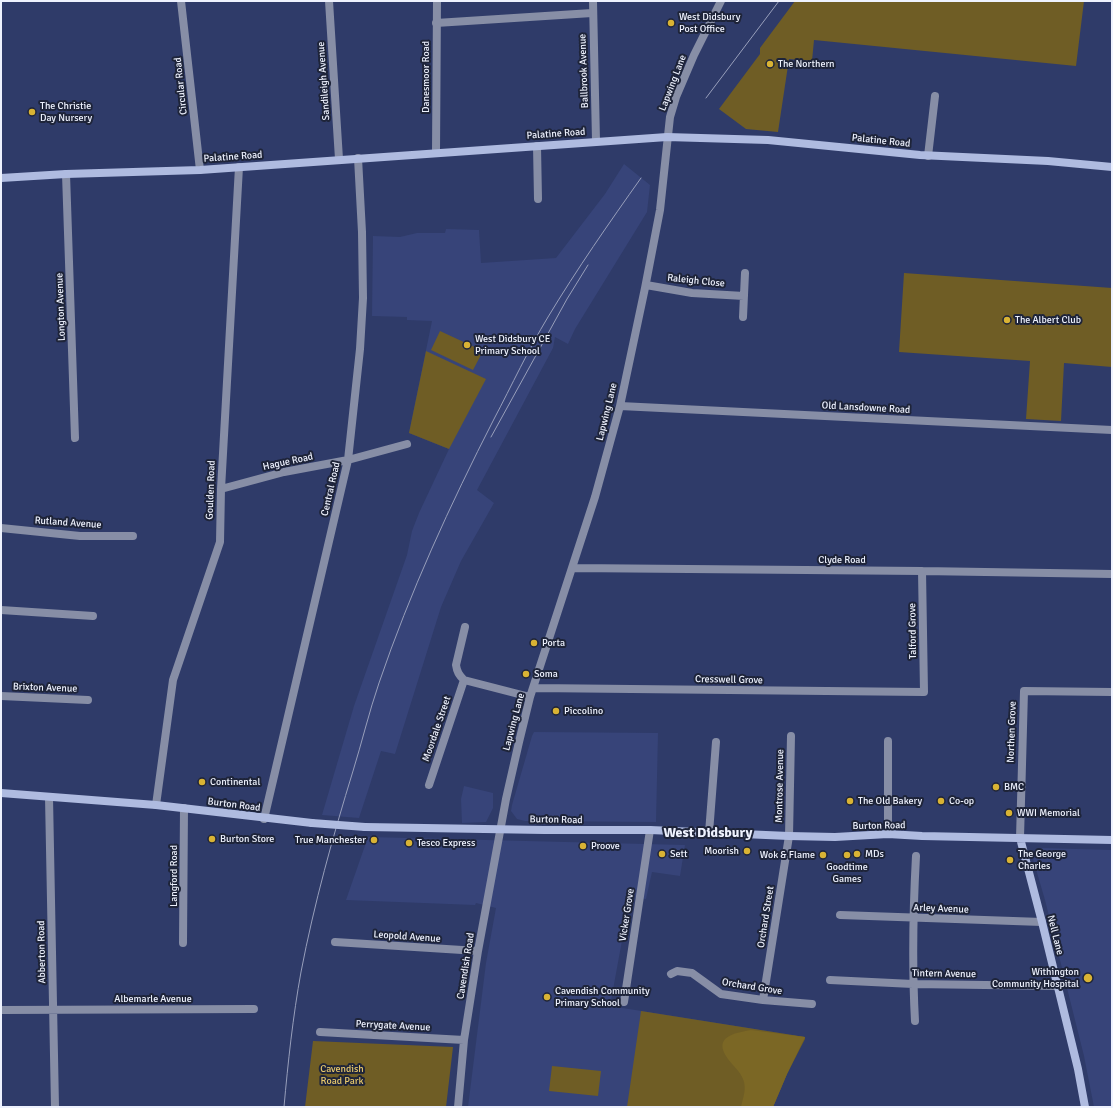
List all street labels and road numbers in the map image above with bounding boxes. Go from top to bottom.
street label: Ballbrook Avenue [577,34,591,108]
street label: Sandileigh Avenue [315,41,333,121]
street label: Danesmoor Road [420,41,432,113]
street label: Lapwing Lane [657,53,689,113]
street label: Circular Road [172,57,190,115]
street label: Palatine Road [526,126,586,142]
street label: Palatine Road [851,132,911,150]
street label: Palatine Road [203,149,263,165]
street label: Raleigh Close [667,272,725,290]
street label: Longton Avenue [54,273,68,341]
street label: Lapwing Lane [594,382,620,442]
street label: Old Lansdowne Road [821,400,911,416]
street label: Hague Road [262,451,314,473]
street label: Goulden Road [204,460,218,520]
street label: Central Road [319,461,343,517]
street label: Rutland Avenue [34,515,102,531]
street label: Clyde Road [818,554,866,566]
street label: Talford Grove [907,603,919,659]
street label: Cresswell Grove [695,673,763,687]
street label: Brixton Avenue [13,681,77,695]
street label: Lapwing Lane [501,692,527,752]
street label: Moordale Street [420,695,454,763]
street label: Northen Grove [1005,701,1019,763]
street label: Montrose Avenue [773,749,787,823]
street label: Burton Road [207,796,261,814]
street label: Burton Road [529,814,583,826]
street label: Burton Road [852,820,906,832]
street label: Langford Road [168,845,180,907]
street label: Orchard Street [755,885,777,949]
street label: Vicker Grove [617,888,637,942]
street label: Arley Avenue [913,902,969,916]
street label: Nell Lane [1044,914,1066,956]
street label: Abberton Road [35,920,49,984]
street label: Leopold Avenue [373,929,441,945]
street label: Cavendish Road [455,932,477,1000]
street label: Tintern Avenue [912,967,976,981]
street label: Orchard Grove [721,976,783,998]
street label: Albemarle Avenue [114,993,192,1005]
street label: Perrygate Avenue [355,1018,431,1034]

